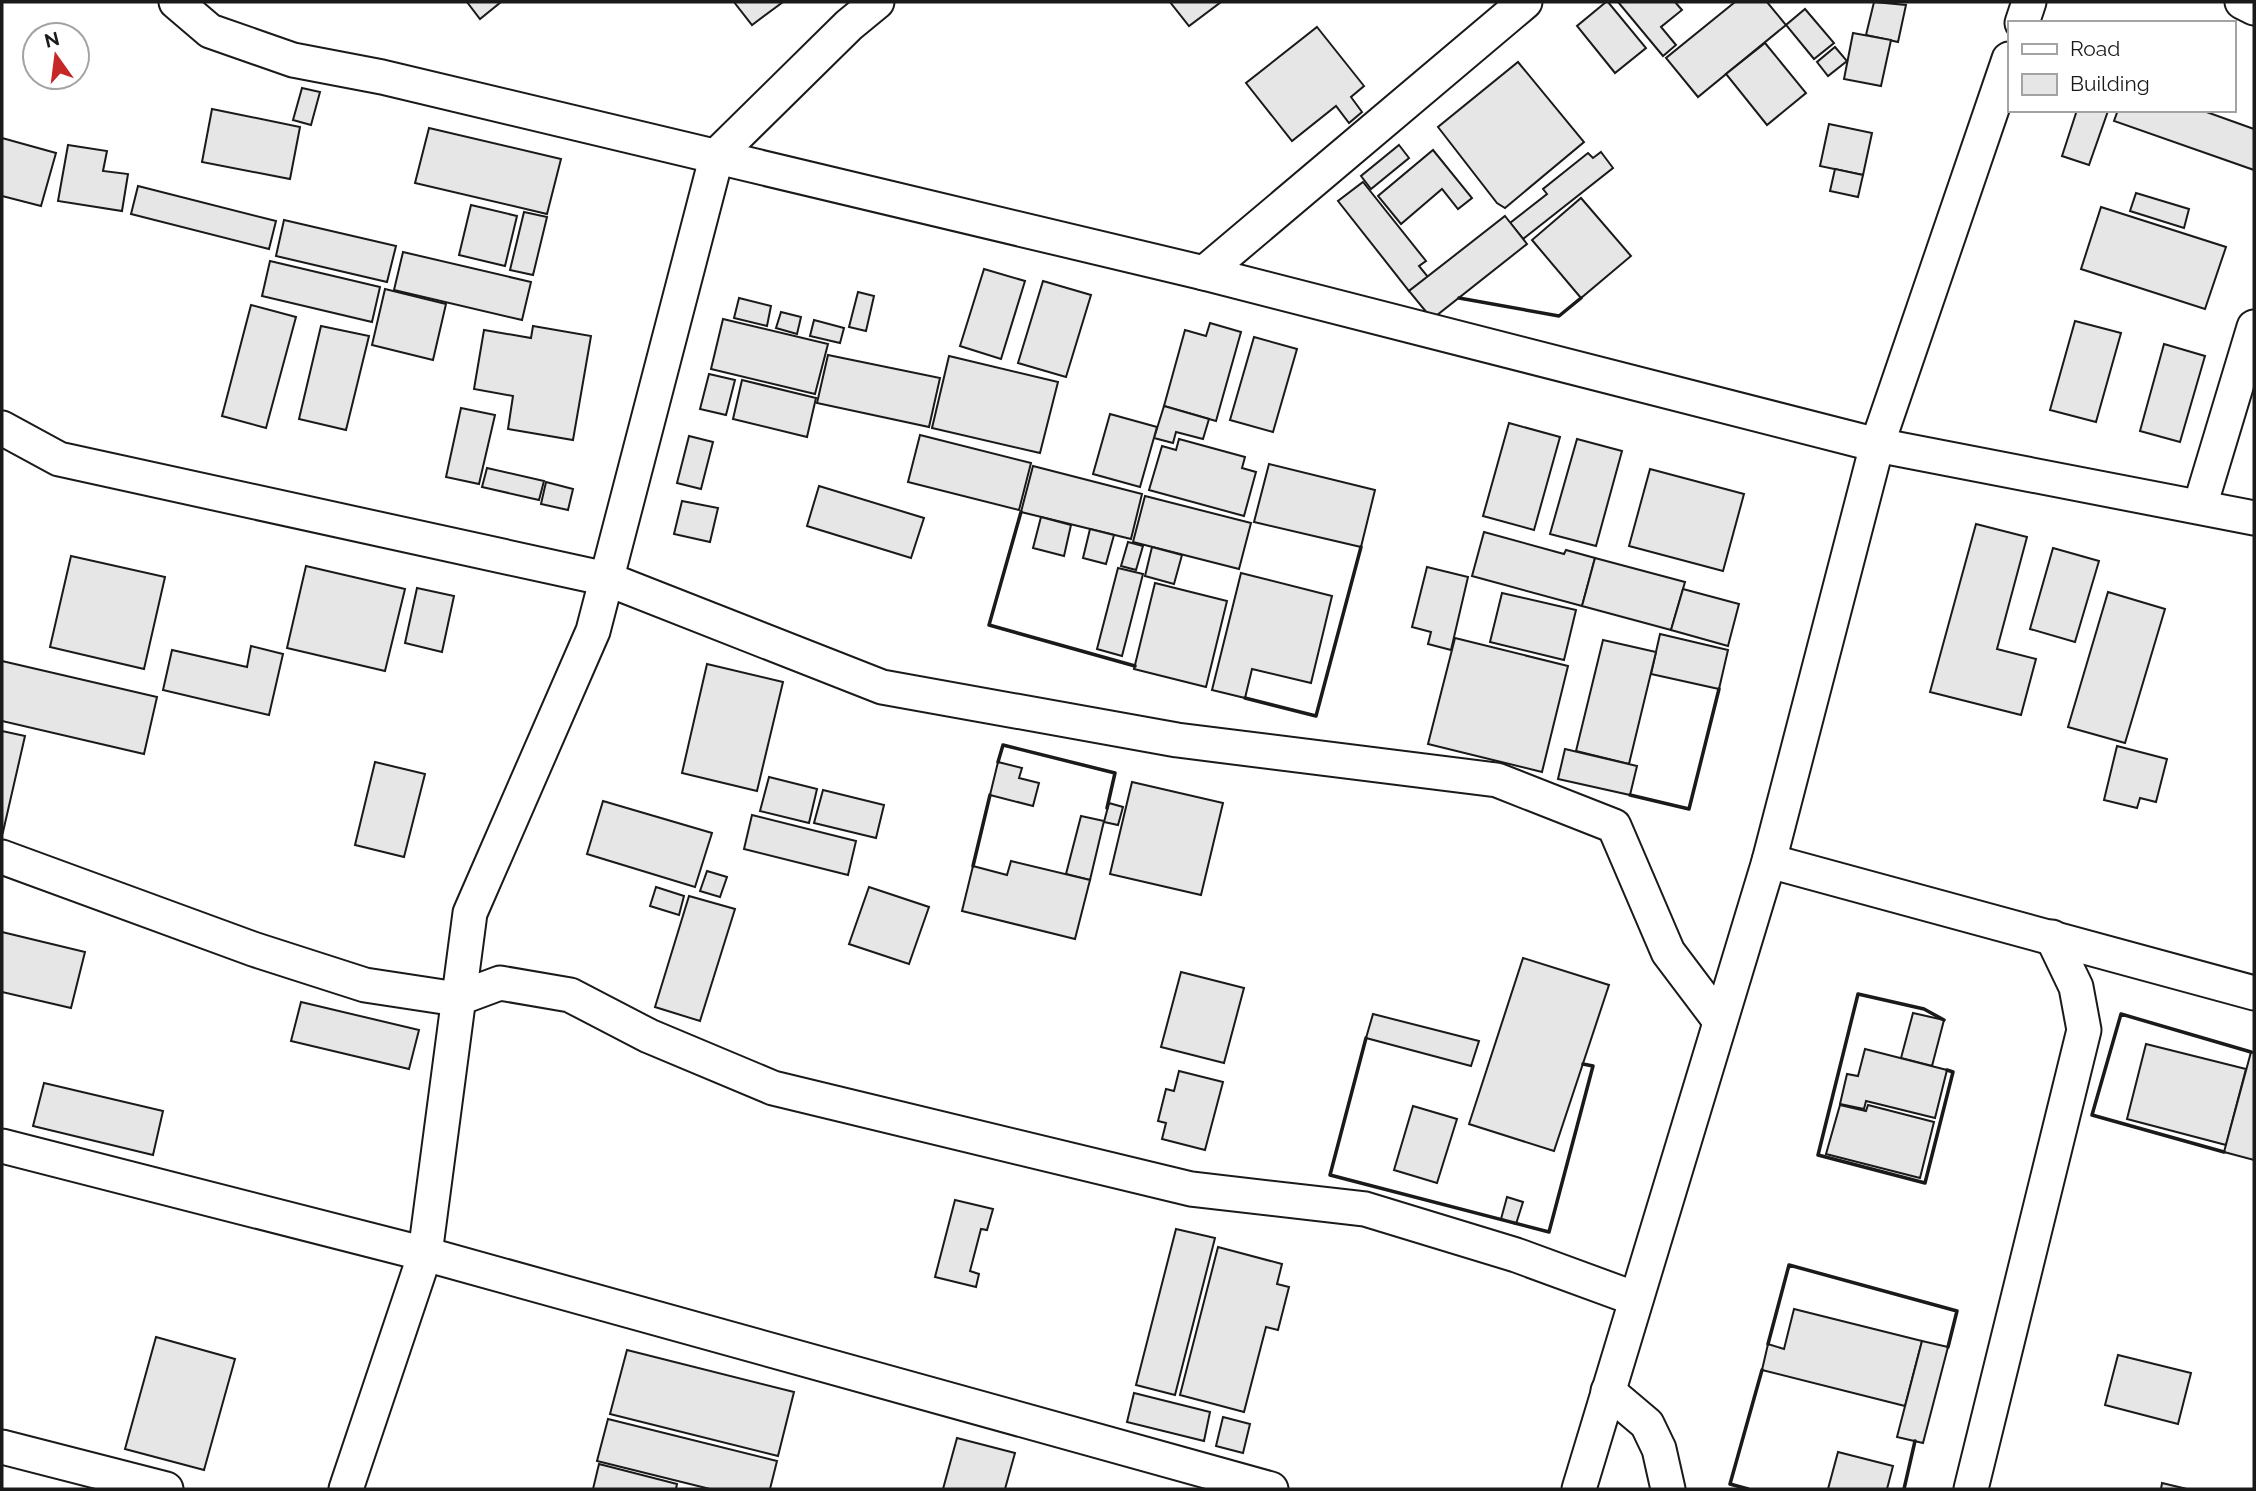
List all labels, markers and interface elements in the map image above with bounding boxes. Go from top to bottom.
north arrow [21,21,91,91]
legend [2008,21,2235,112]
text: N [42,27,62,52]
text: Road [2070,36,2120,61]
text: Building [2070,71,2150,96]

